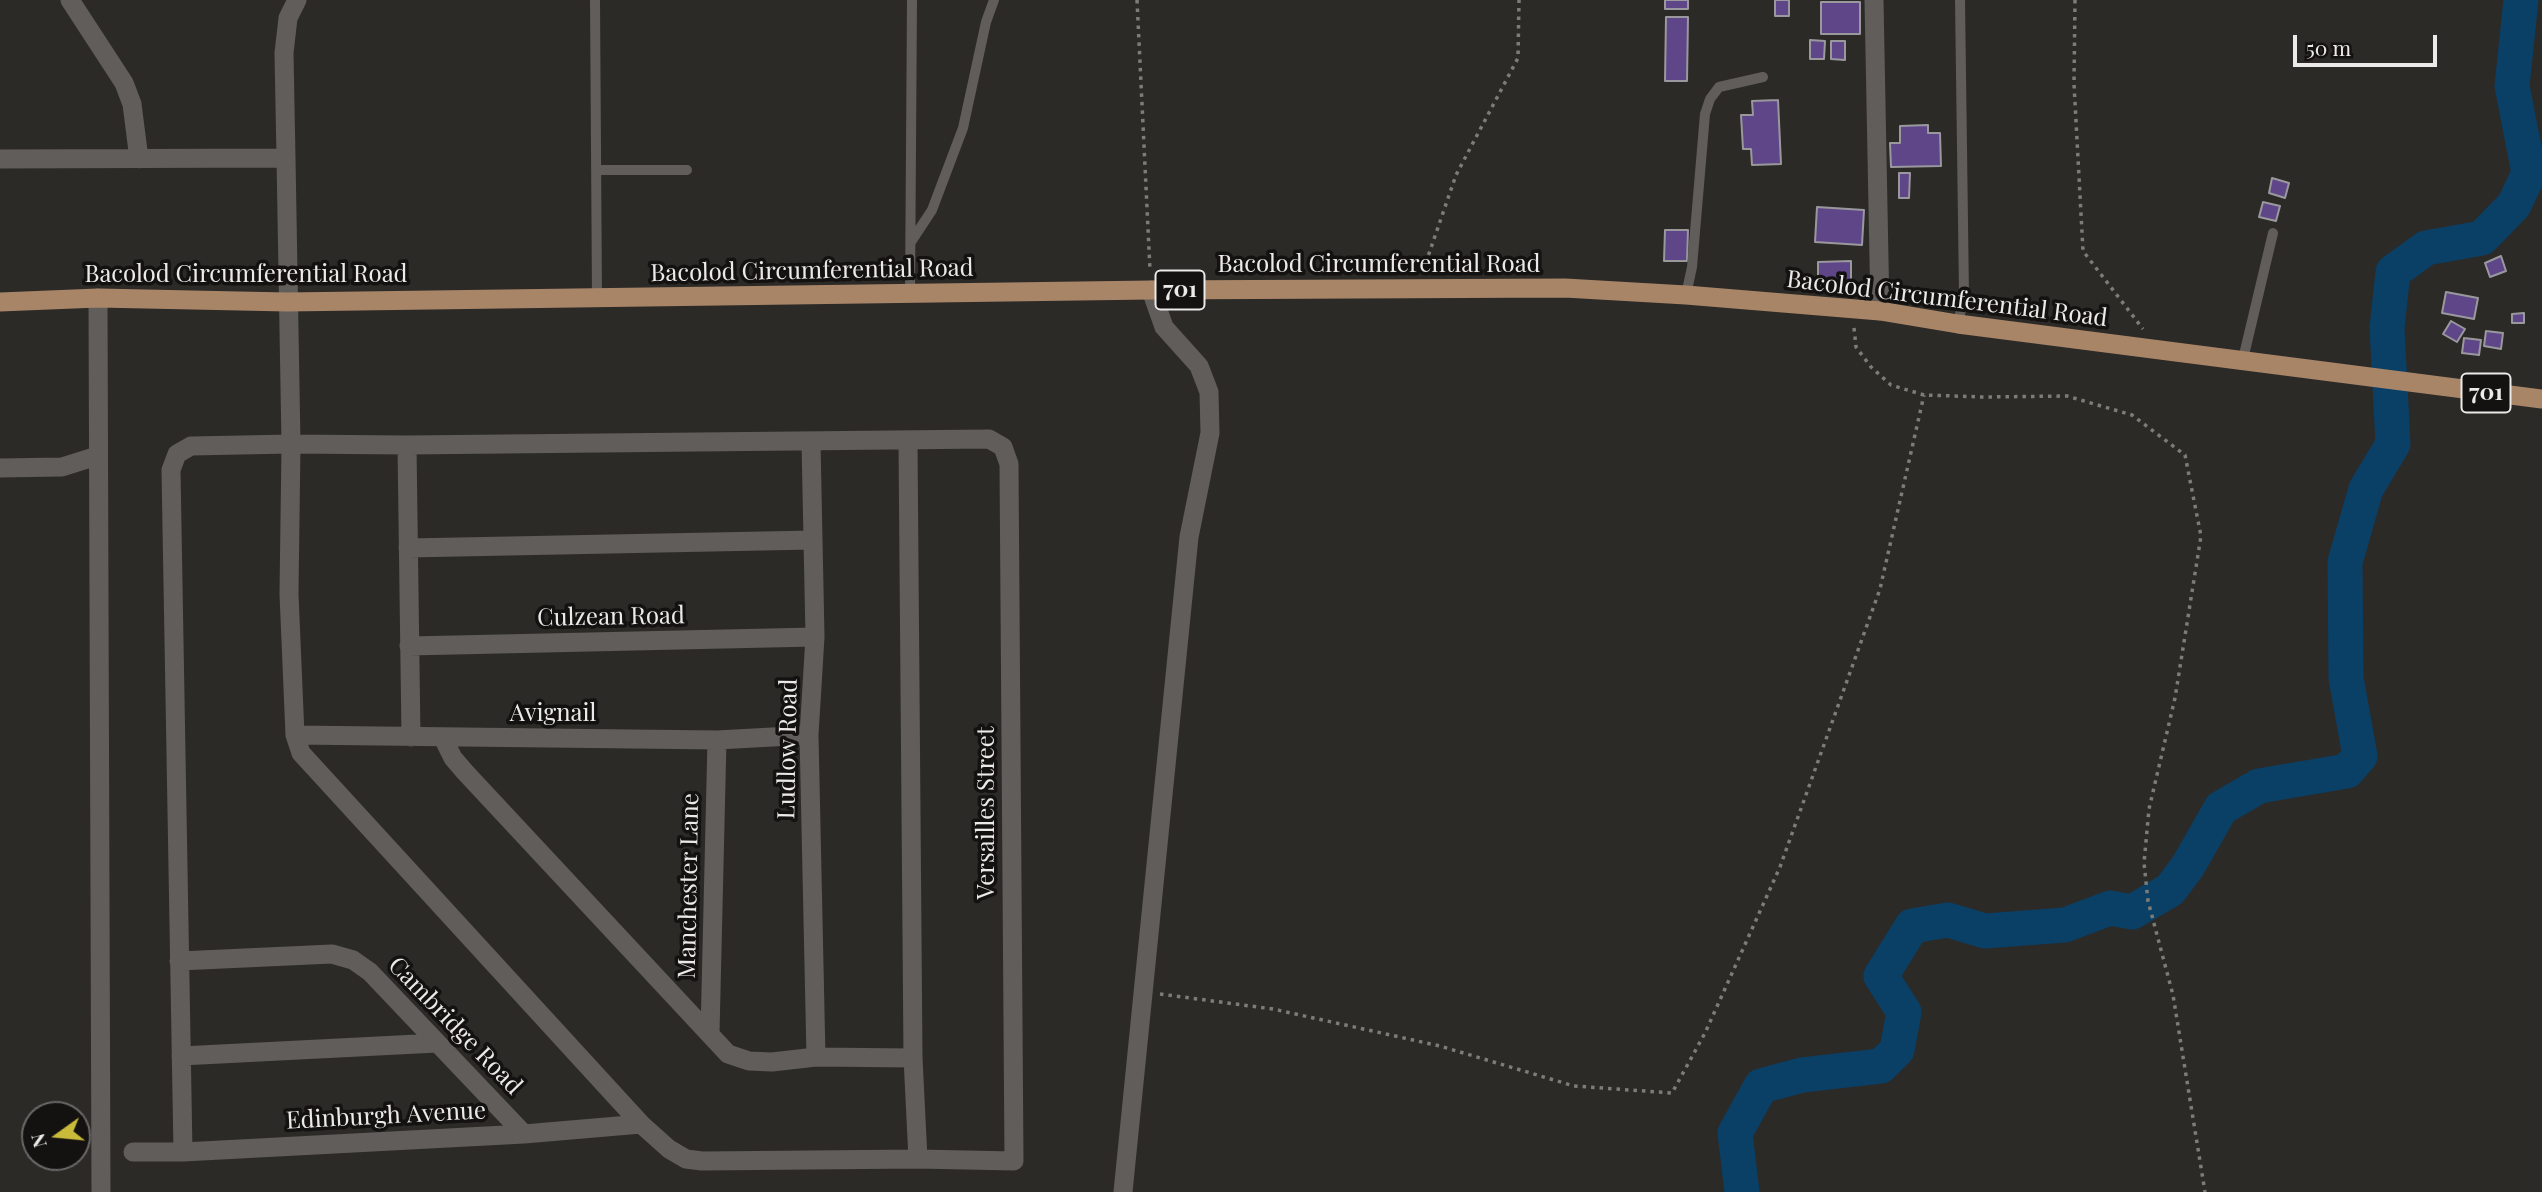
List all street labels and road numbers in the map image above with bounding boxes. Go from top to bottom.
street label: Bacolod Circumferential Road [1217,251,1541,279]
street label: Bacolod Circumferential Road [650,254,974,288]
street label: Bacolod Circumferential Road [84,261,408,289]
street label: Bacolod Circumferential Road [1785,265,2109,333]
road number: 701 [1156,270,1204,310]
road number: 701 [2462,374,2510,412]
street label: Culzean Road [537,601,685,633]
street label: Ludlow Road [772,678,804,820]
street label: Avignail [510,700,596,728]
street label: Versailles Street [973,727,1001,899]
street label: Manchester Lane [673,793,705,979]
street label: Cambridge Road [382,951,528,1101]
street label: Edinburgh Avenue [285,1096,487,1136]

